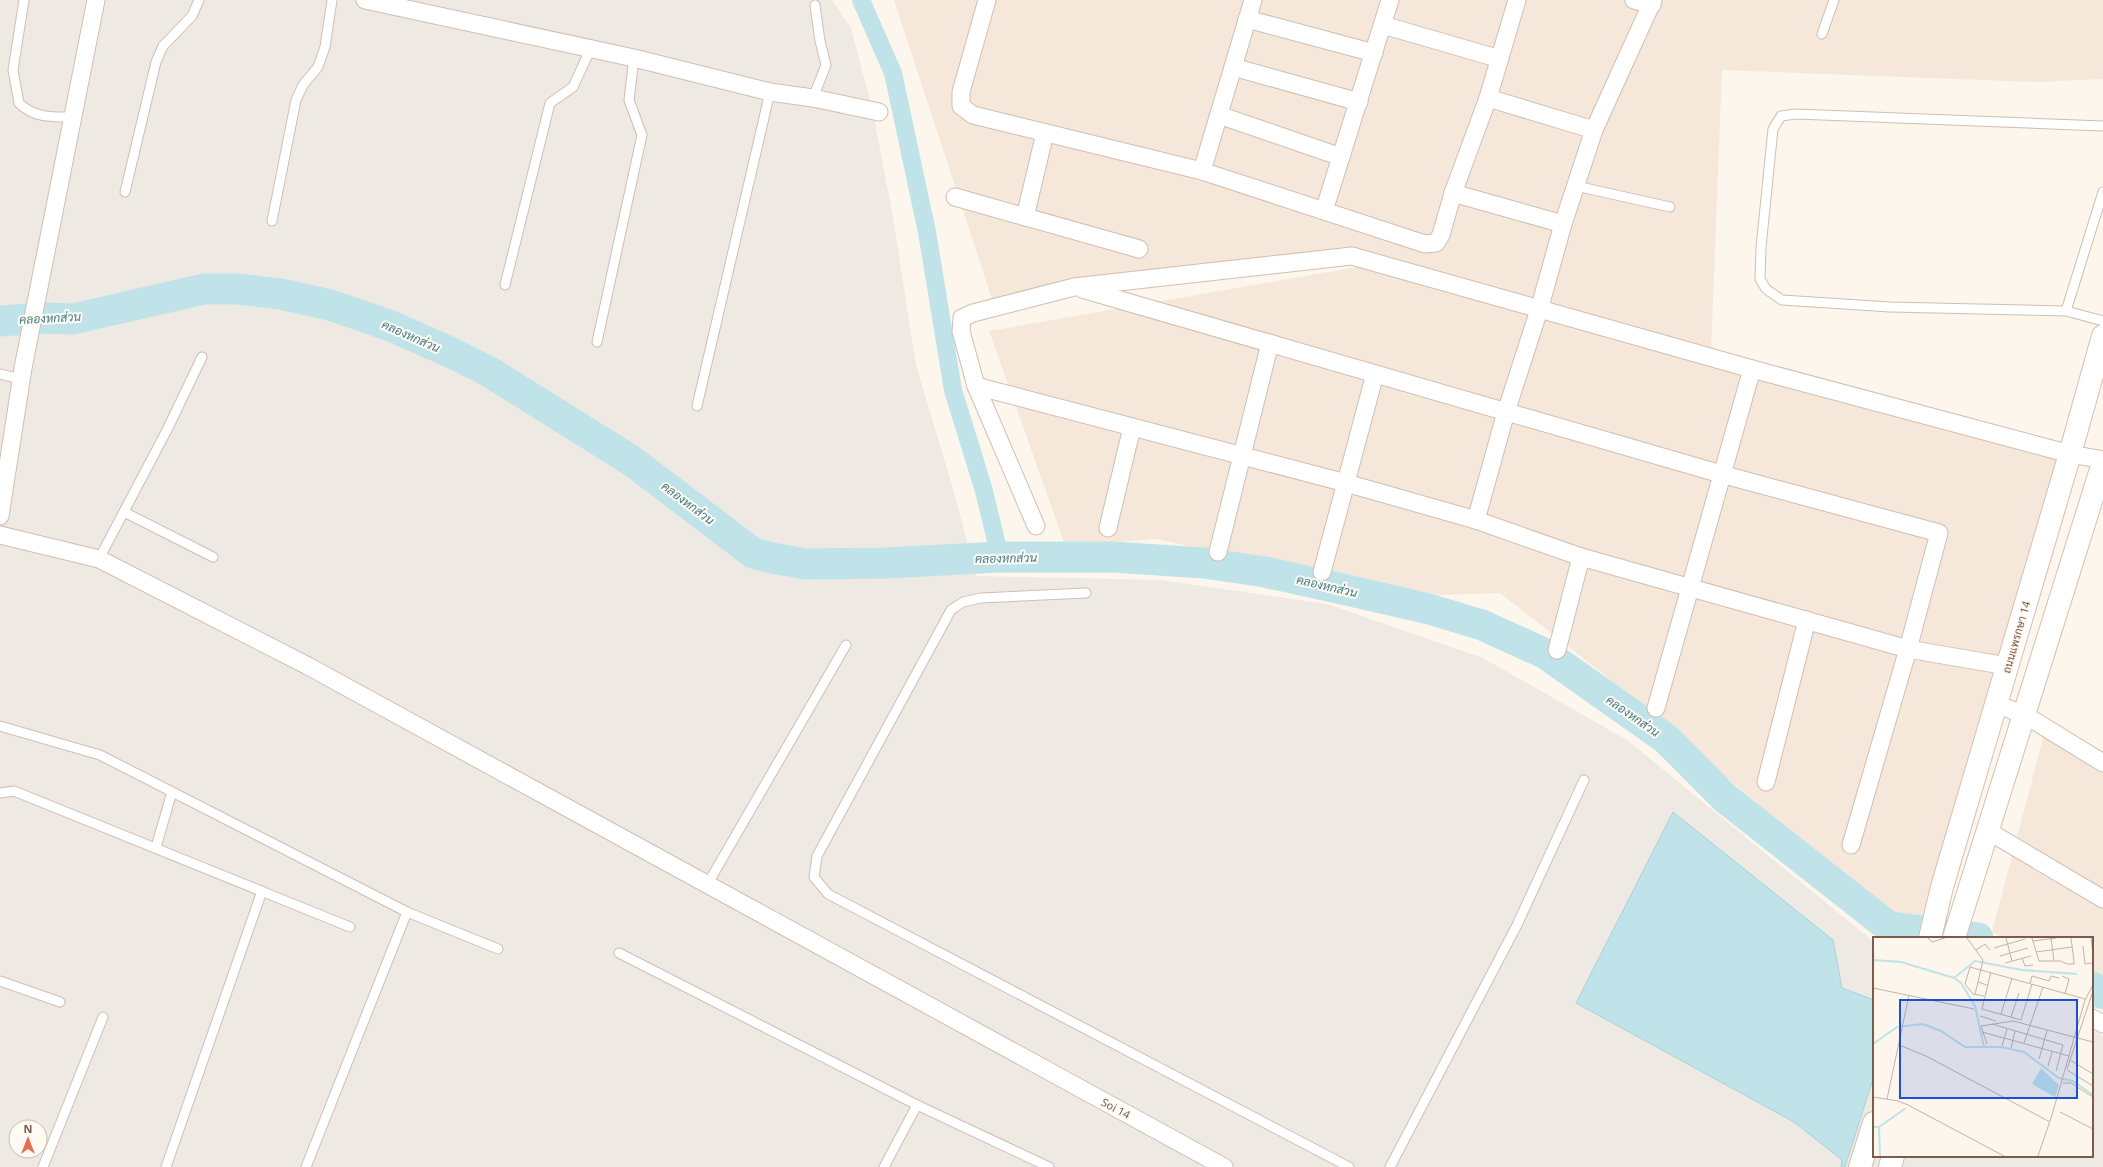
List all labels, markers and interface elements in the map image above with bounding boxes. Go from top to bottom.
water label: คลองหกส่วน [19,308,82,328]
water label: คลองหกส่วน [379,316,443,357]
water label: คลองหกส่วน [658,478,718,529]
water label: คลองหกส่วน [975,549,1037,567]
water label: คลองหกส่วน [1295,571,1359,601]
street label: ถนนแพรกษา 14 [1999,598,2034,675]
water label: คลองหกส่วน [1603,691,1664,741]
inset map [1873,937,2093,1157]
street label: Soi 14 [1099,1094,1134,1122]
north arrow [8,1119,48,1159]
text: N [24,1121,32,1136]

